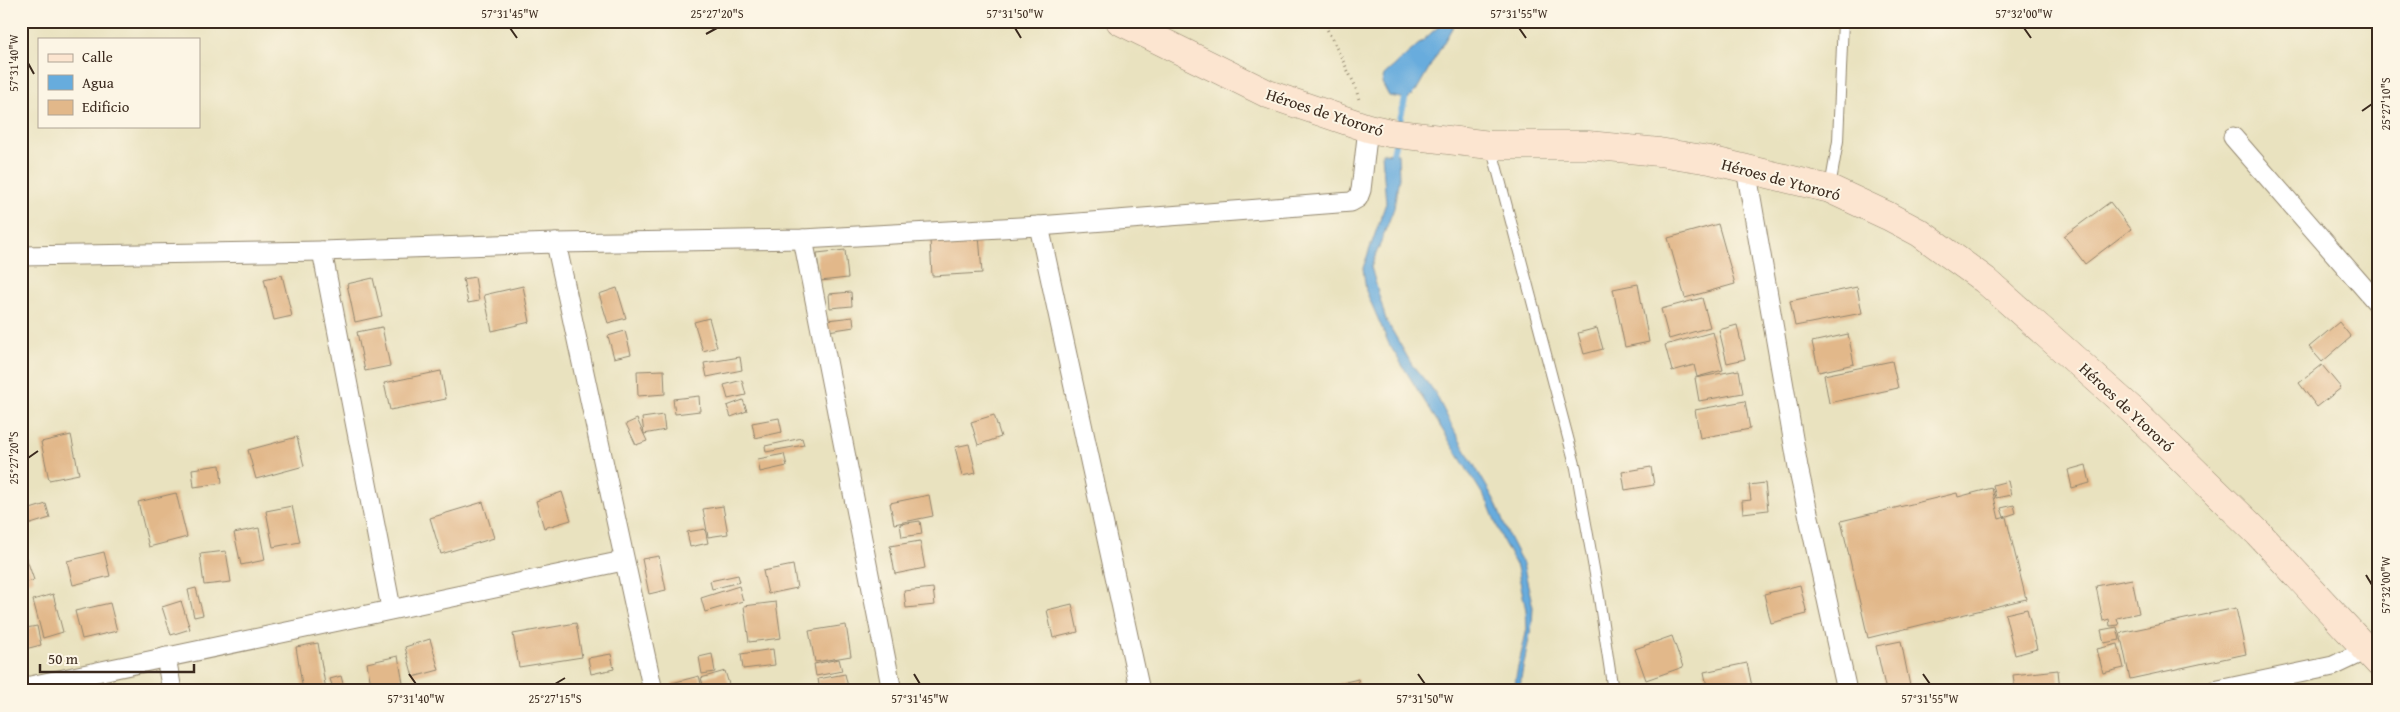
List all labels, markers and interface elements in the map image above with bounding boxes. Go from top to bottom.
text: 57°31'45"W [481,5,540,22]
text: 25°27'20"S [690,5,744,22]
text: 57°31'50"W [986,5,1045,22]
text: 57°31'55"W [1490,5,1549,22]
text: 57°32'00"W [1995,5,2054,22]
text: 57°31'40"W [5,33,22,92]
legend [38,38,200,128]
text: Calle [82,46,113,67]
text: Agua [82,72,114,93]
text: 25°27'10"S [2377,77,2394,131]
street label: Héroes de Ytororó [1263,82,1387,142]
text: Edificio [82,96,130,117]
street label: Héroes de Ytororó [1719,152,1843,206]
street label: Héroes de Ytororó [2074,357,2180,457]
text: 25°27'20"S [5,431,22,485]
text: 57°32'00"W [2377,555,2394,614]
scale bar [40,642,194,674]
text: 50 m [48,648,79,669]
text: 57°31'40"W [387,690,446,707]
text: 25°27'15"S [528,690,582,707]
text: 57°31'45"W [891,690,950,707]
text: 57°31'50"W [1396,690,1455,707]
text: 57°31'55"W [1901,690,1960,707]

